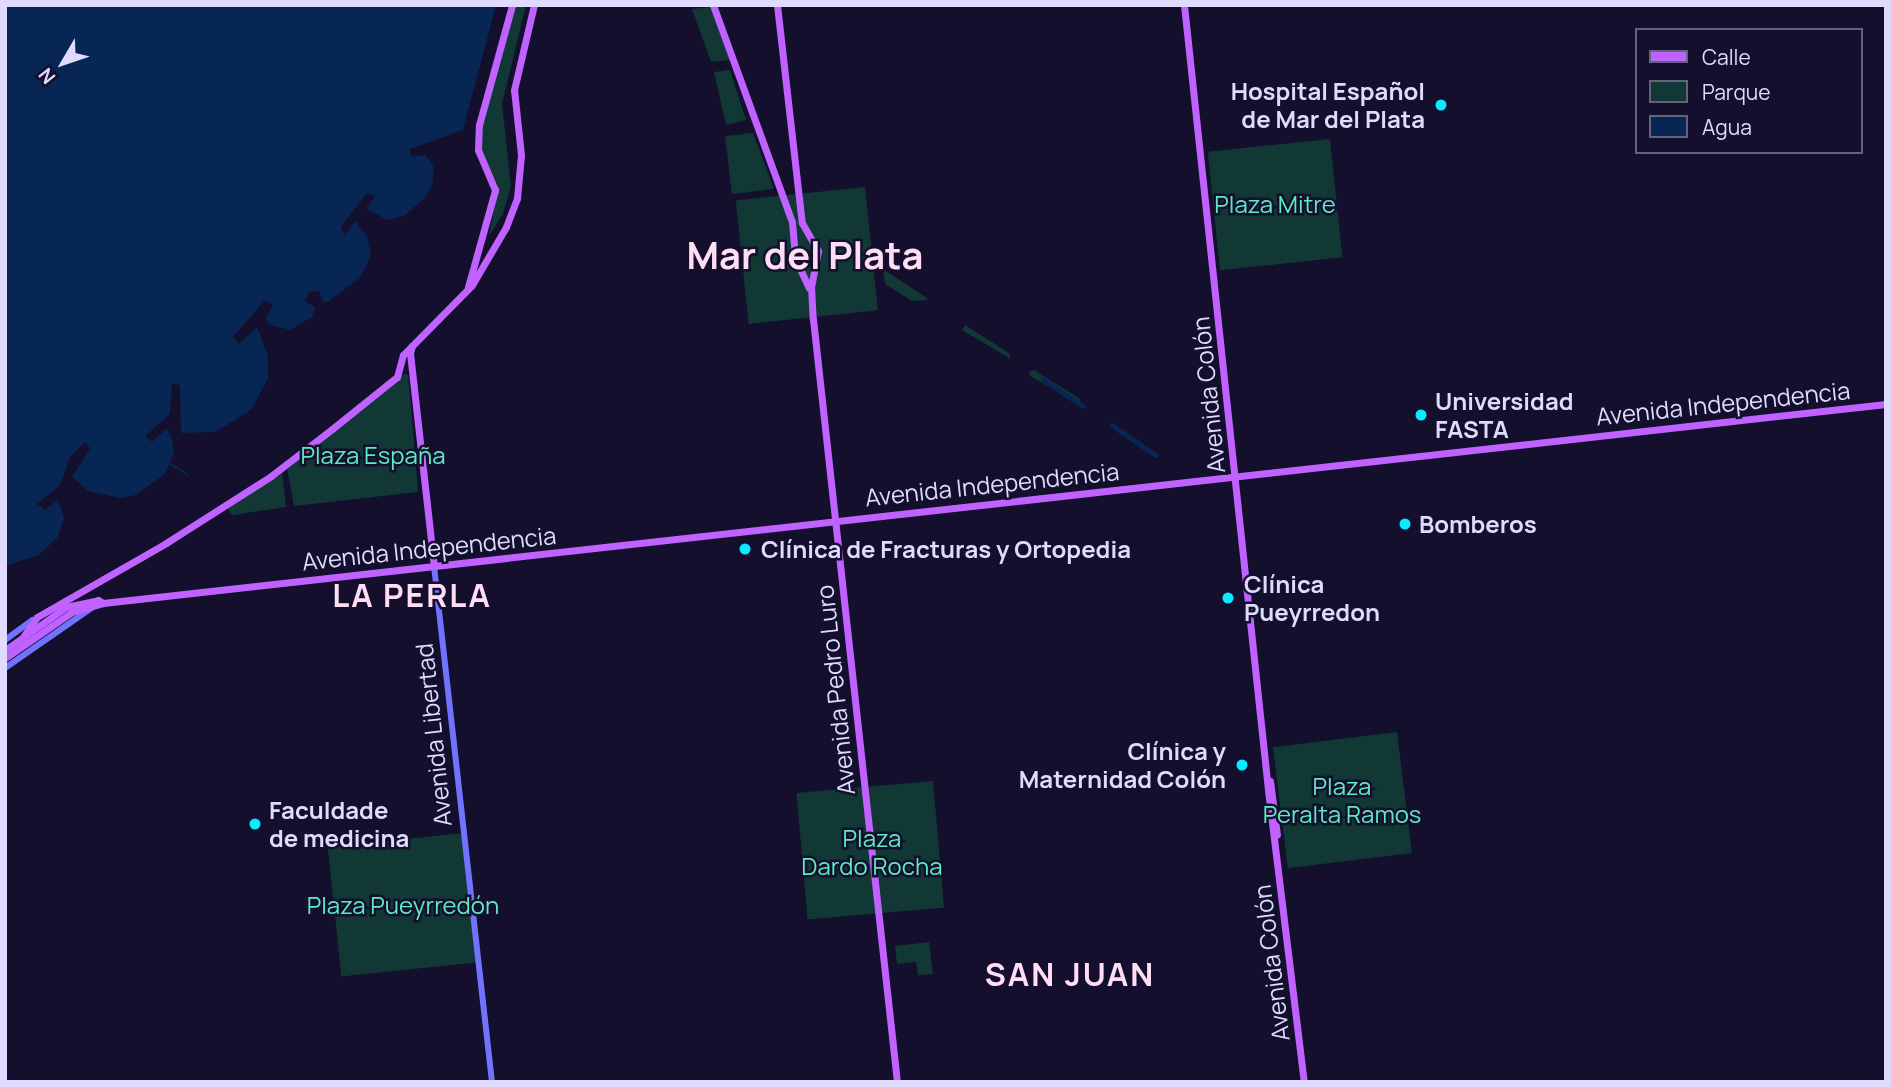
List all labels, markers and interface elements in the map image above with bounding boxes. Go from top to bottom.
north arrow [28,28,98,98]
legend [1636,28,1863,154]
text: Calle [1702,43,1751,71]
text: N [32,63,61,90]
place label: Hospital Español de Mar del Plata [1231,77,1425,133]
text: Parque [1702,78,1771,106]
marker: Hospital Español de Mar del Plata [1431,95,1451,115]
text: Agua [1702,113,1752,141]
park label: Plaza Mitre [1214,190,1336,218]
district label: Mar del Plata [687,232,923,278]
street label: Avenida Colón [1185,315,1231,475]
street label: Avenida Independencia [1594,375,1852,431]
place label: Universidad FASTA [1435,387,1574,443]
marker: Universidad FASTA [1413,407,1429,423]
park label: Plaza España [301,441,445,469]
street label: Avenida Independencia [863,456,1121,512]
place label: Bomberos [1419,510,1537,538]
marker: Bomberos [1397,516,1413,532]
street label: Avenida Independencia [300,520,558,576]
place label: Clínica de Fracturas y Ortopedia [761,535,1131,563]
marker: Clínica de Fracturas y Ortopedia [735,539,755,559]
place label: Clínica Pueyrredon [1244,570,1380,626]
district label: LA PERLA [333,576,491,614]
street label: Avenida Pedro Luro [810,584,860,796]
marker: Clínica Pueyrredon [1218,588,1238,608]
street label: Avenida Libertad [409,642,457,828]
place label: Clínica y Maternidad Colón [1019,737,1226,793]
marker: Clínica y Maternidad Colón [1232,755,1252,775]
park label: Plaza Peralta Ramos [1263,772,1421,828]
place label: Faculdade de medicina [269,796,409,852]
marker: Faculdade de medicina [247,816,263,832]
park label: Plaza Dardo Rocha [801,824,943,880]
street label: Avenida Colón [1247,883,1295,1043]
park label: Plaza Pueyrredón [307,891,499,919]
district label: SAN JUAN [986,955,1154,993]

